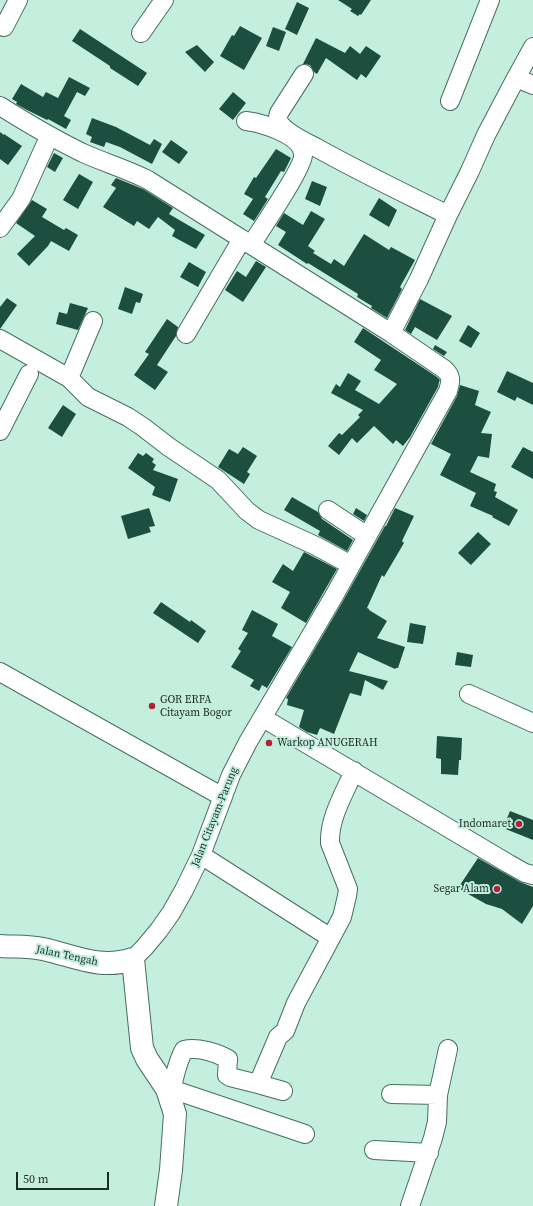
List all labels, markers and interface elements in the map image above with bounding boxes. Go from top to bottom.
place label: GOR ERFA Citayam Bogor [160,693,232,719]
marker: GOR ERFA Citayam Bogor [147,701,157,711]
place label: Warkop ANUGERAH [277,736,378,750]
marker: Warkop ANUGERAH [264,738,274,748]
street label: Jalan Citayam-Parung [189,765,241,869]
place label: Indomaret [459,817,511,831]
marker: Indomaret [514,819,524,829]
place label: Segar Alam [434,882,489,896]
marker: Segar Alam [492,884,502,894]
street label: Jalan Tengah [35,943,99,969]
scale bar [18,1164,111,1190]
text: 50 m [23,1171,49,1187]

